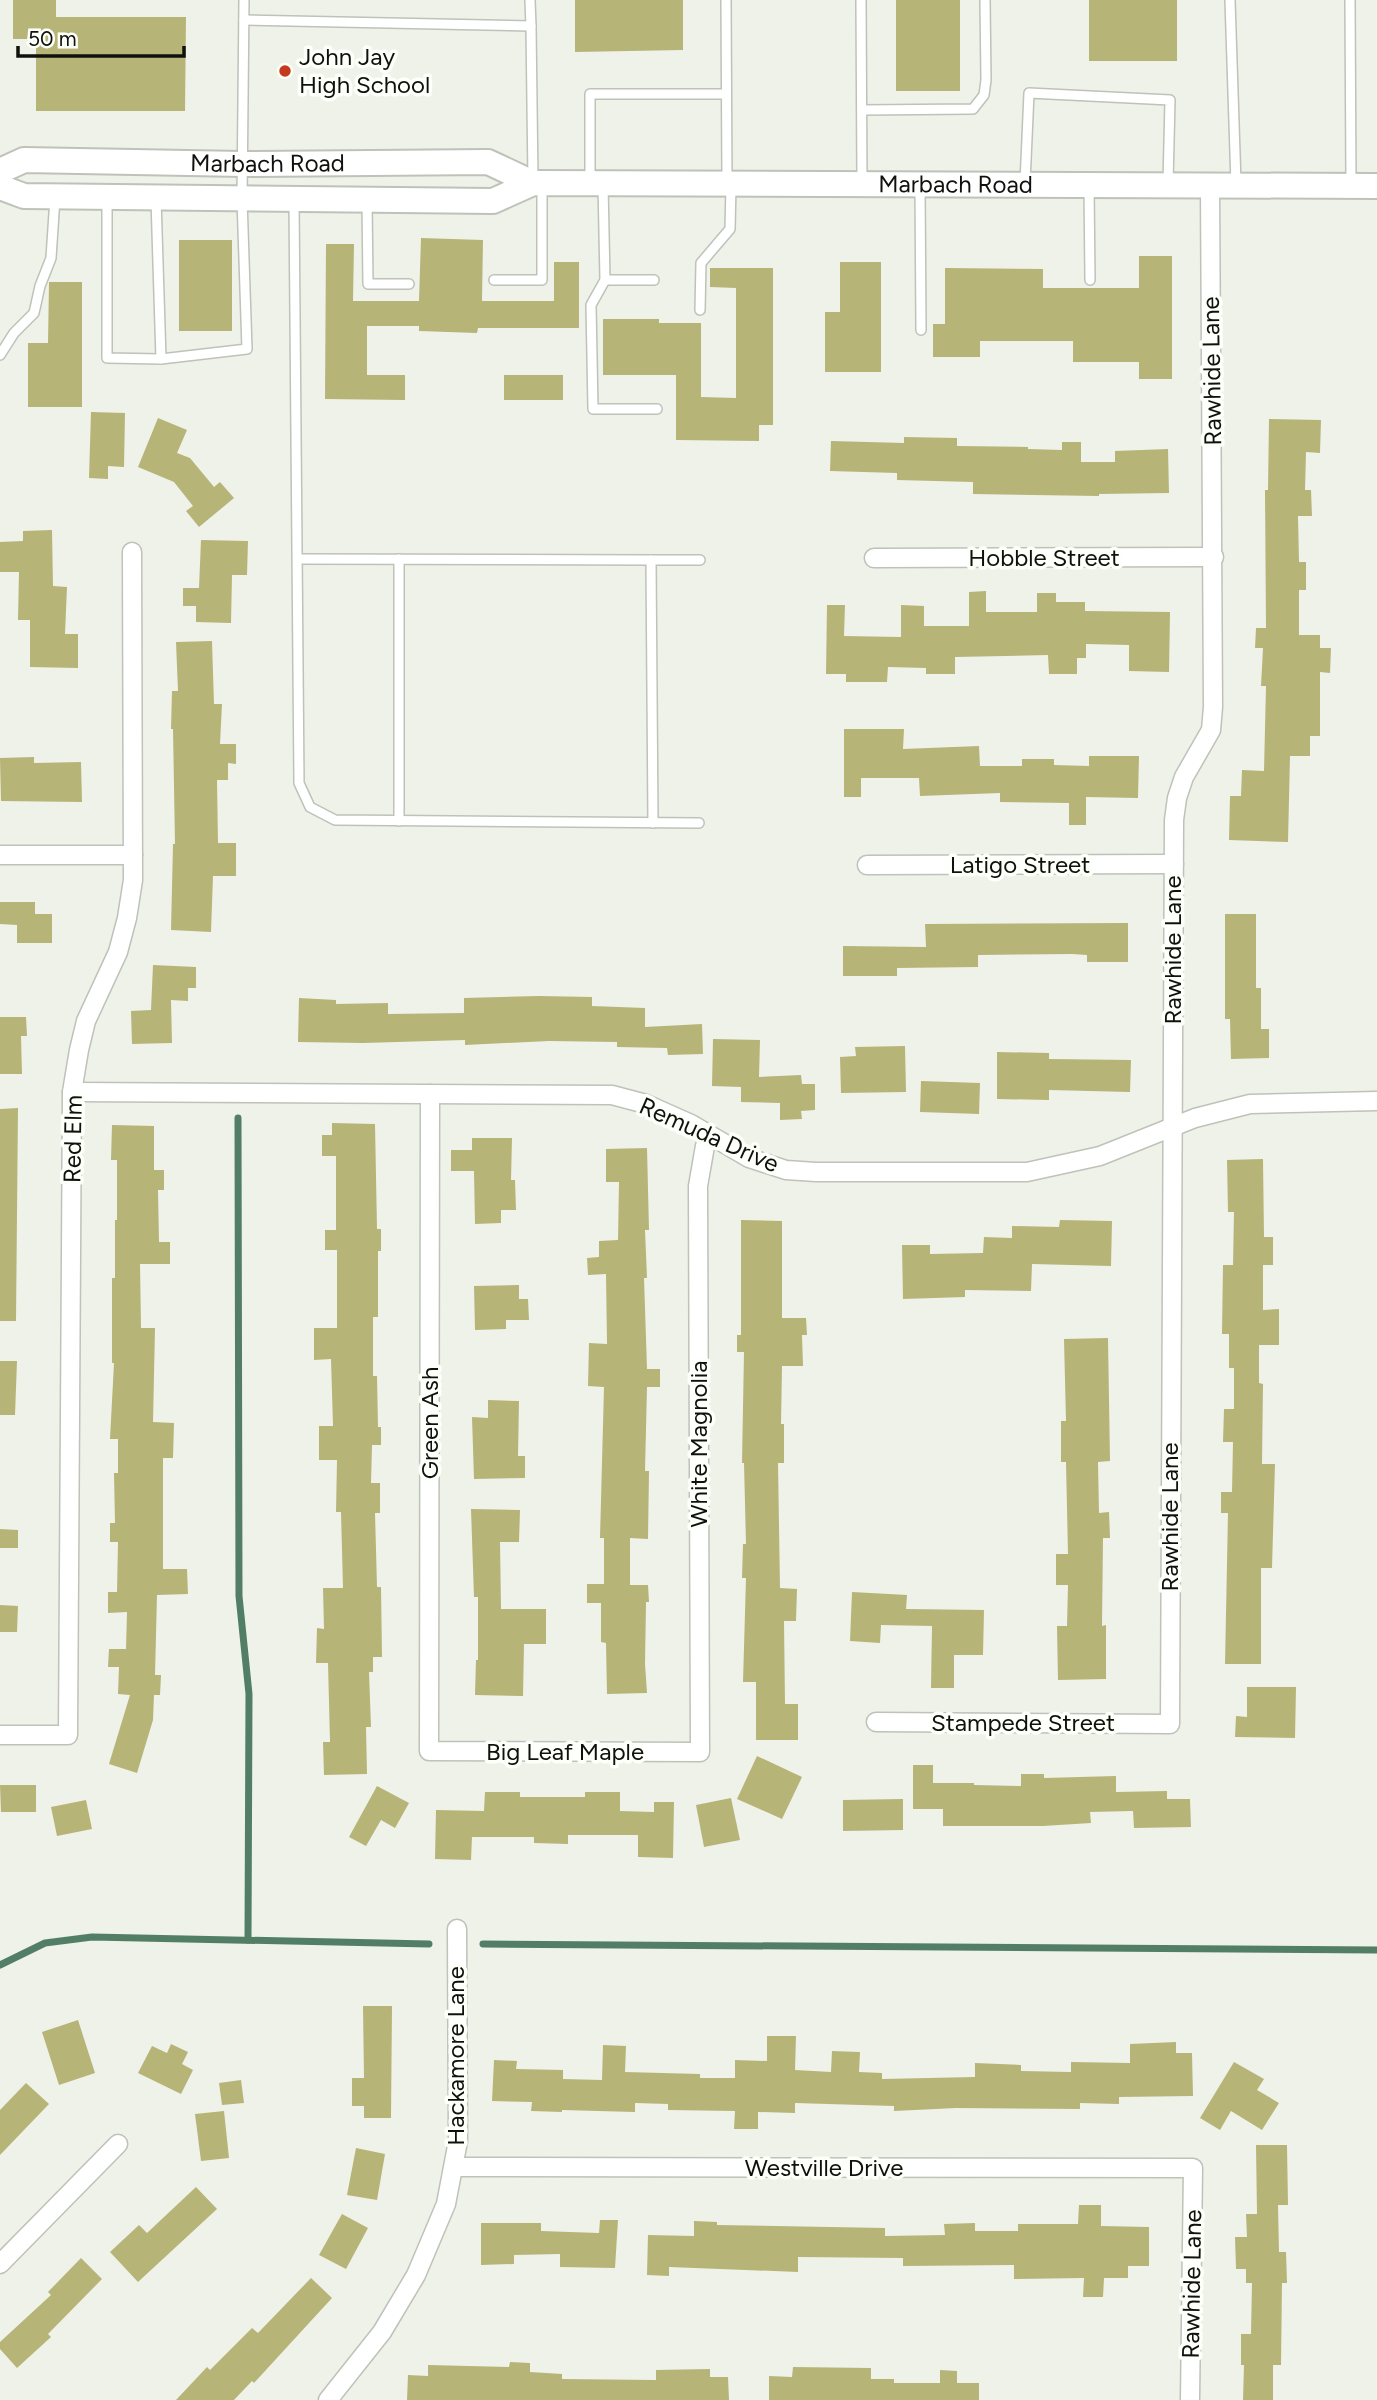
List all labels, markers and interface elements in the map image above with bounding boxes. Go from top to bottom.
scale bar [18,14,184,58]
text: 50 m [28,26,77,51]
place label: John Jay High School [299,42,430,99]
marker: John Jay High School [277,63,293,79]
street label: Marbach Road [190,148,345,178]
street label: Marbach Road [878,169,1033,199]
street label: Rawhide Lane [1196,296,1227,446]
street label: Hobble Street [968,543,1120,572]
street label: Latigo Street [950,850,1090,879]
street label: Rawhide Lane [1158,875,1187,1025]
street label: Remuda Drive [635,1091,783,1178]
street label: Red Elm [57,1095,88,1183]
street label: White Magnolia [684,1360,713,1528]
street label: Green Ash [415,1367,444,1479]
street label: Rawhide Lane [1155,1442,1184,1592]
street label: Stampede Street [931,1708,1115,1737]
street label: Big Leaf Maple [486,1737,644,1766]
street label: Hackamore Lane [441,1966,470,2146]
street label: Westville Drive [745,2153,903,2182]
street label: Rawhide Lane [1176,2209,1207,2359]

